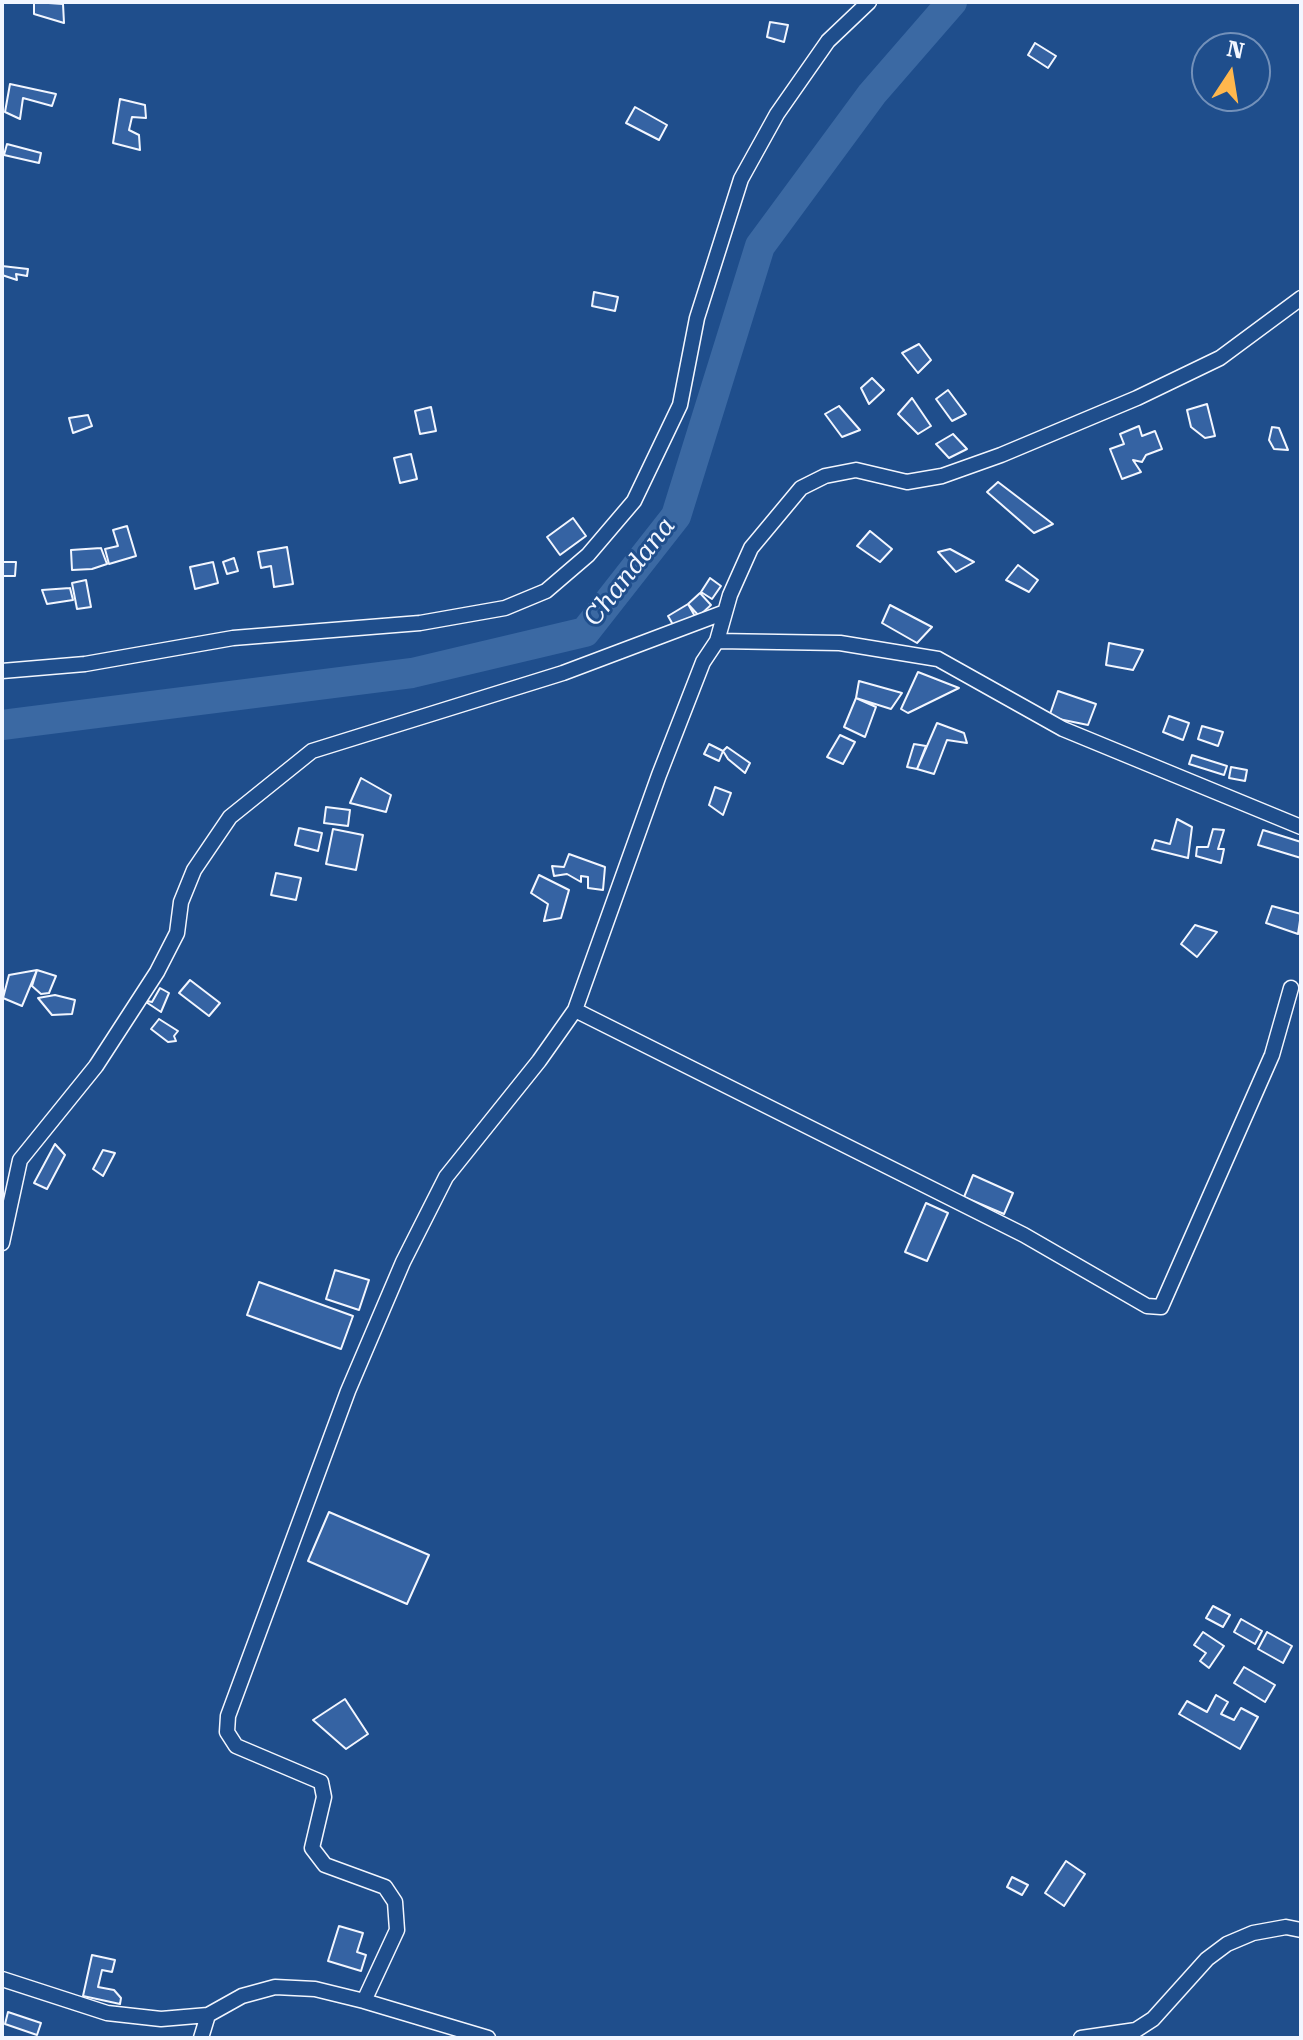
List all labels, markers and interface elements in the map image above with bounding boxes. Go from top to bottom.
north arrow [1191,32,1271,112]
text: N [1225,36,1247,64]
water label: Chandana [578,511,682,633]

